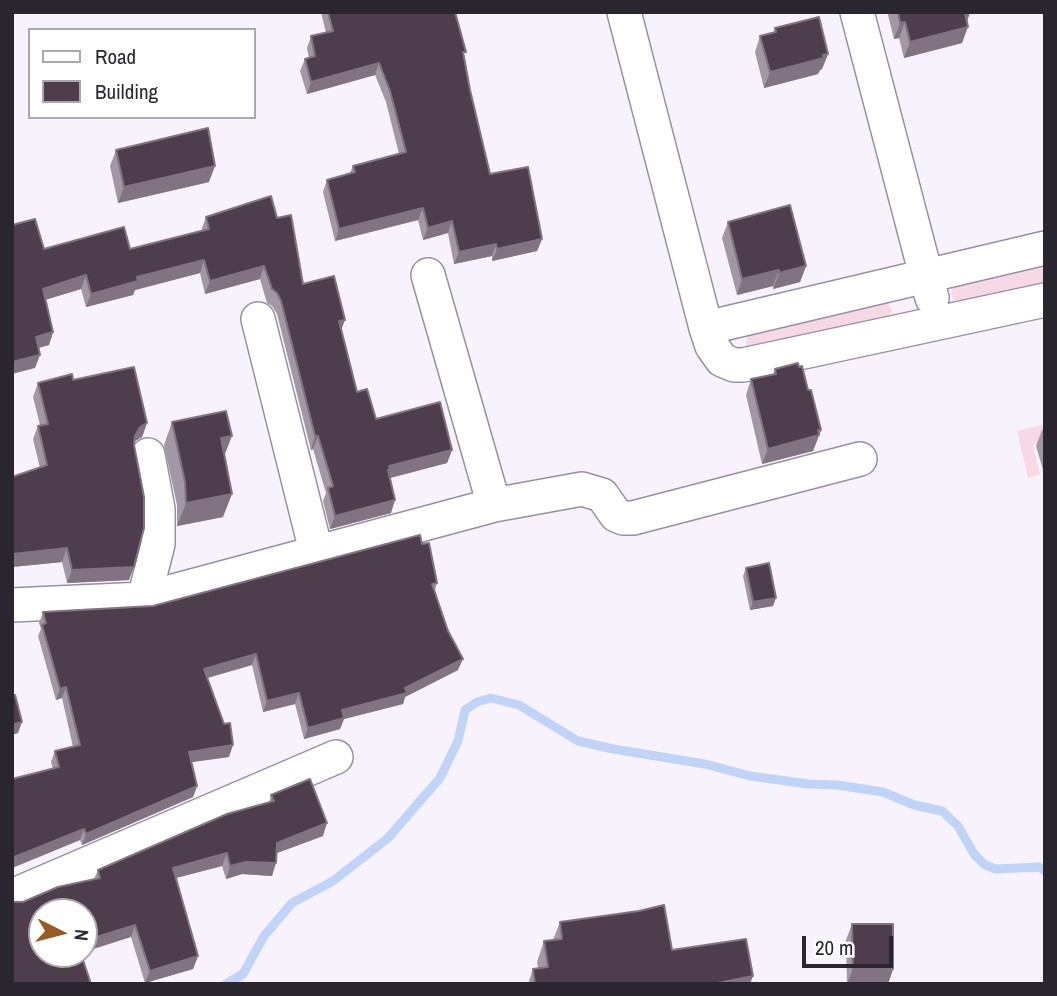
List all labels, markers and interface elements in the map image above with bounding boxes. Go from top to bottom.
legend [28,28,256,119]
text: Road [95,42,136,71]
text: Building [95,77,158,106]
north arrow [28,898,98,968]
scale bar [805,922,896,966]
text: N [68,928,95,942]
text: 20 m [815,933,853,962]

